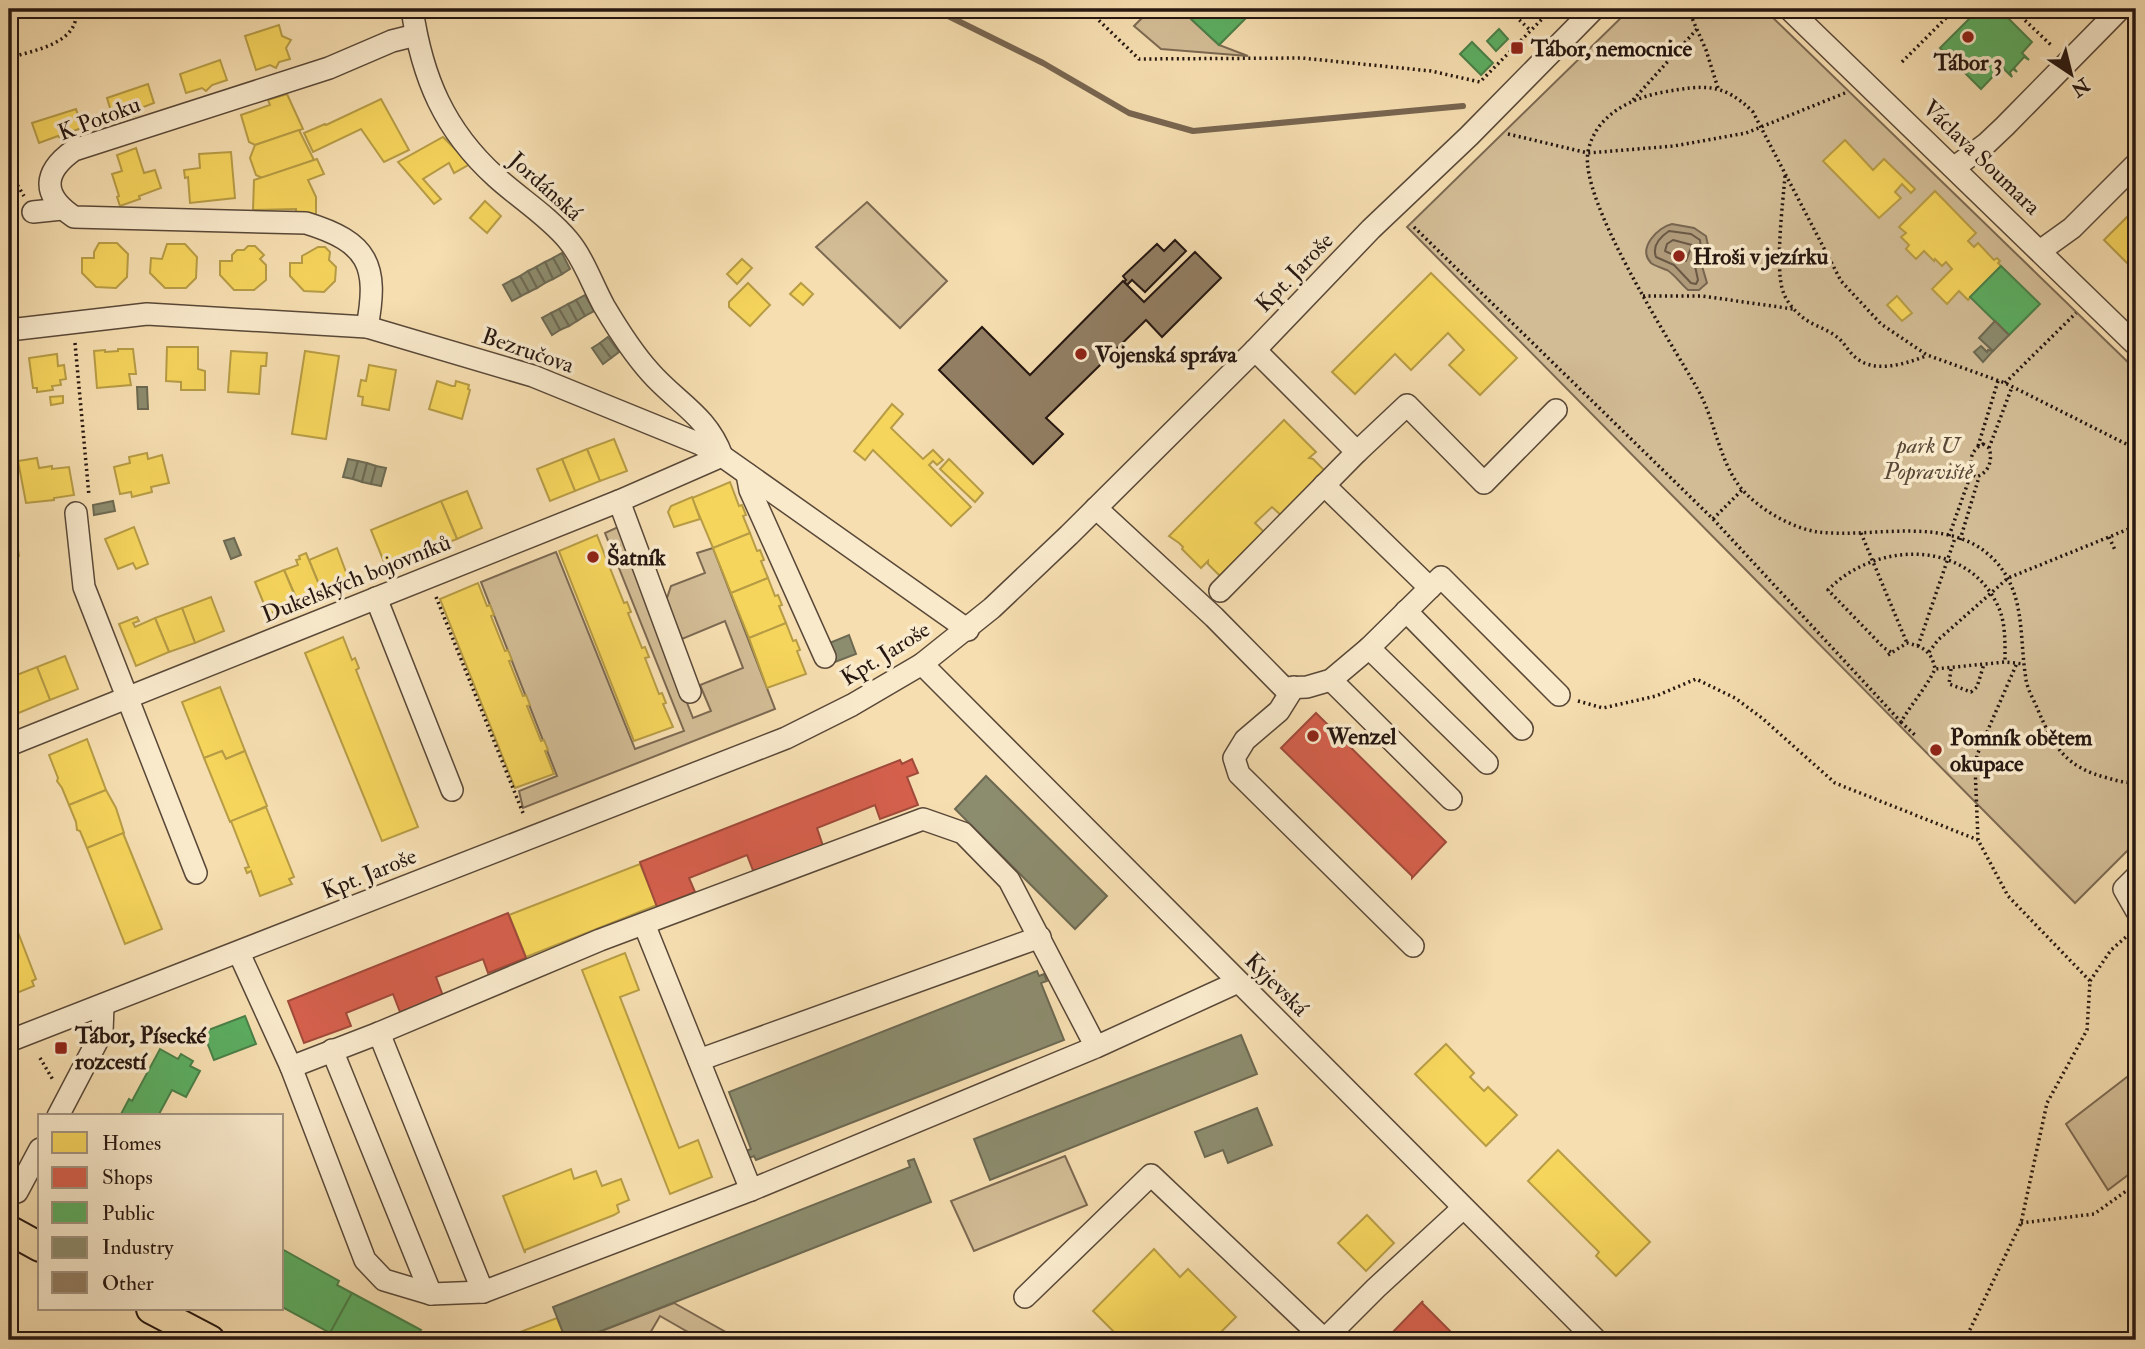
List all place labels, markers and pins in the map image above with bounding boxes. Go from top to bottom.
marker: Tábor 3 [1960,29,1976,45]
place label: Tábor, nemocnice [1530,34,1693,63]
marker: Tábor, nemocnice [1509,40,1525,56]
place label: Tábor 3 [1933,48,2002,77]
place label: Hroši v jezírku [1693,242,1829,271]
marker: Hroši v jezírku [1671,248,1687,264]
place label: Vojenská správa [1094,340,1238,370]
marker: Vojenská správa [1073,346,1089,362]
place label: Šatník [607,542,667,572]
marker: Šatník [585,549,601,565]
place label: Wenzel [1326,722,1398,751]
place label: Pomník obětem okupace [1950,723,2093,779]
marker: Wenzel [1305,728,1321,744]
marker: Pomník obětem okupace [1928,742,1944,758]
place label: Tábor, Písecké rozcestí [74,1021,208,1076]
marker: Tábor, Písecké rozcestí [53,1040,69,1056]

